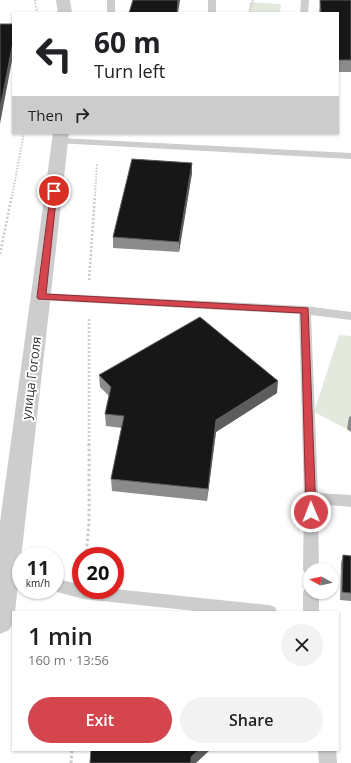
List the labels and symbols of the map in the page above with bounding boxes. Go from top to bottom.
pin [37,174,71,208]
street label: улица Гоголя [17,335,45,421]
position arrow [290,491,332,533]
speed limit sign: 20 [72,547,124,599]
north arrow [303,563,339,599]

